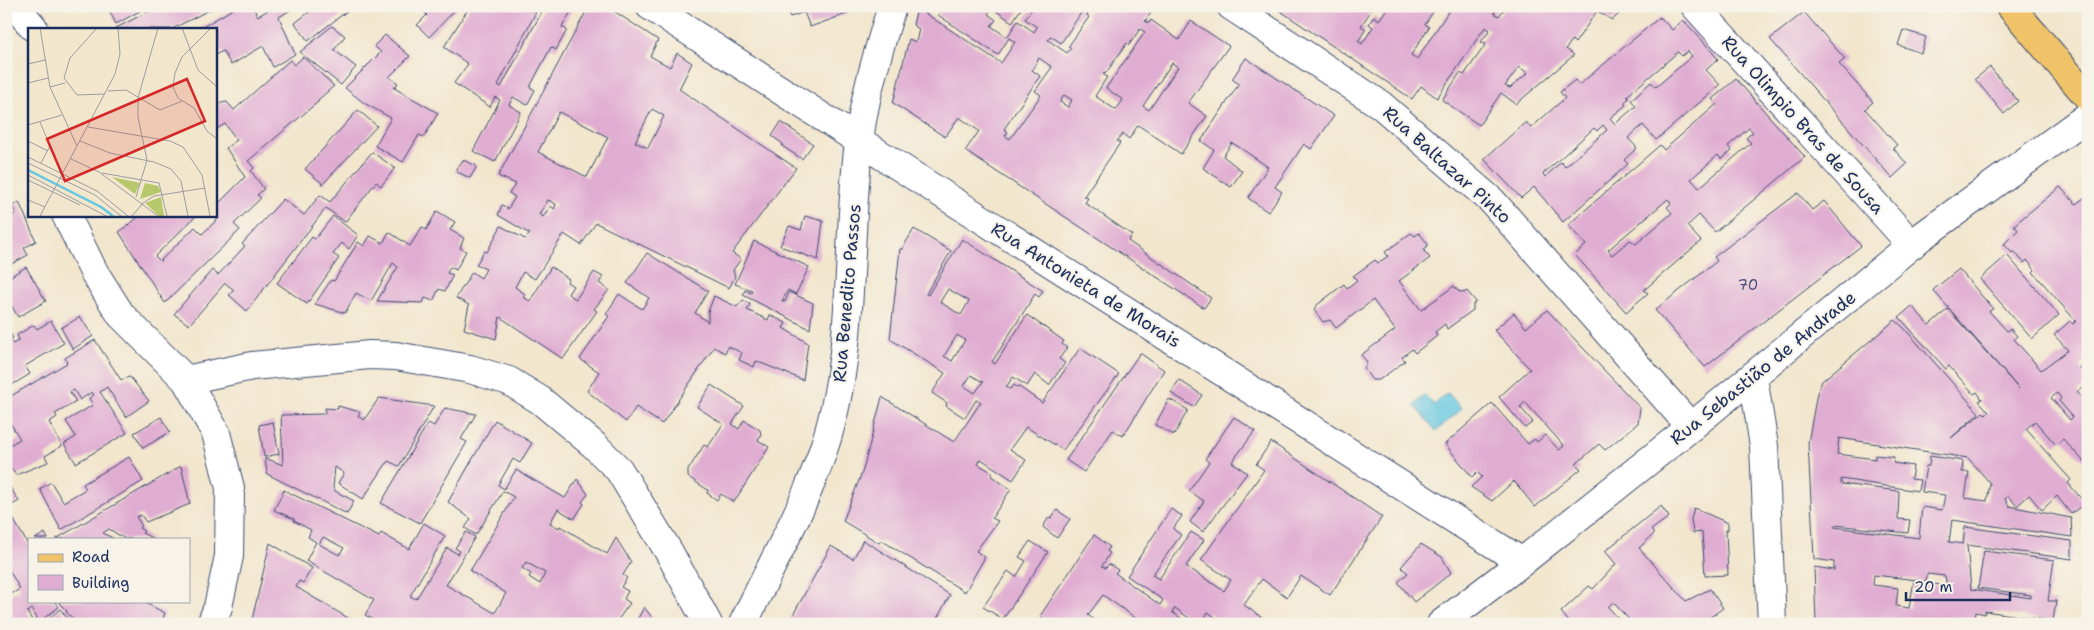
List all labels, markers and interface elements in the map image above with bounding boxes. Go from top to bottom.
inset map [28,28,216,216]
street label: Rua Olimpio Bras de Sousa [1716,31,1890,219]
street label: Rua Baltazar Pinto [1378,101,1516,229]
street label: Rua Benedito Passos [827,203,867,383]
street label: Rua Antonieta de Morais [987,217,1185,353]
house number: 70 [1738,275,1758,295]
street label: Rua Sebastião de Andrade [1665,286,1861,450]
legend [28,538,190,602]
text: Road [72,547,110,567]
scale bar [1906,570,2010,602]
text: Building [72,573,129,593]
text: 20 m [1914,577,1953,597]

